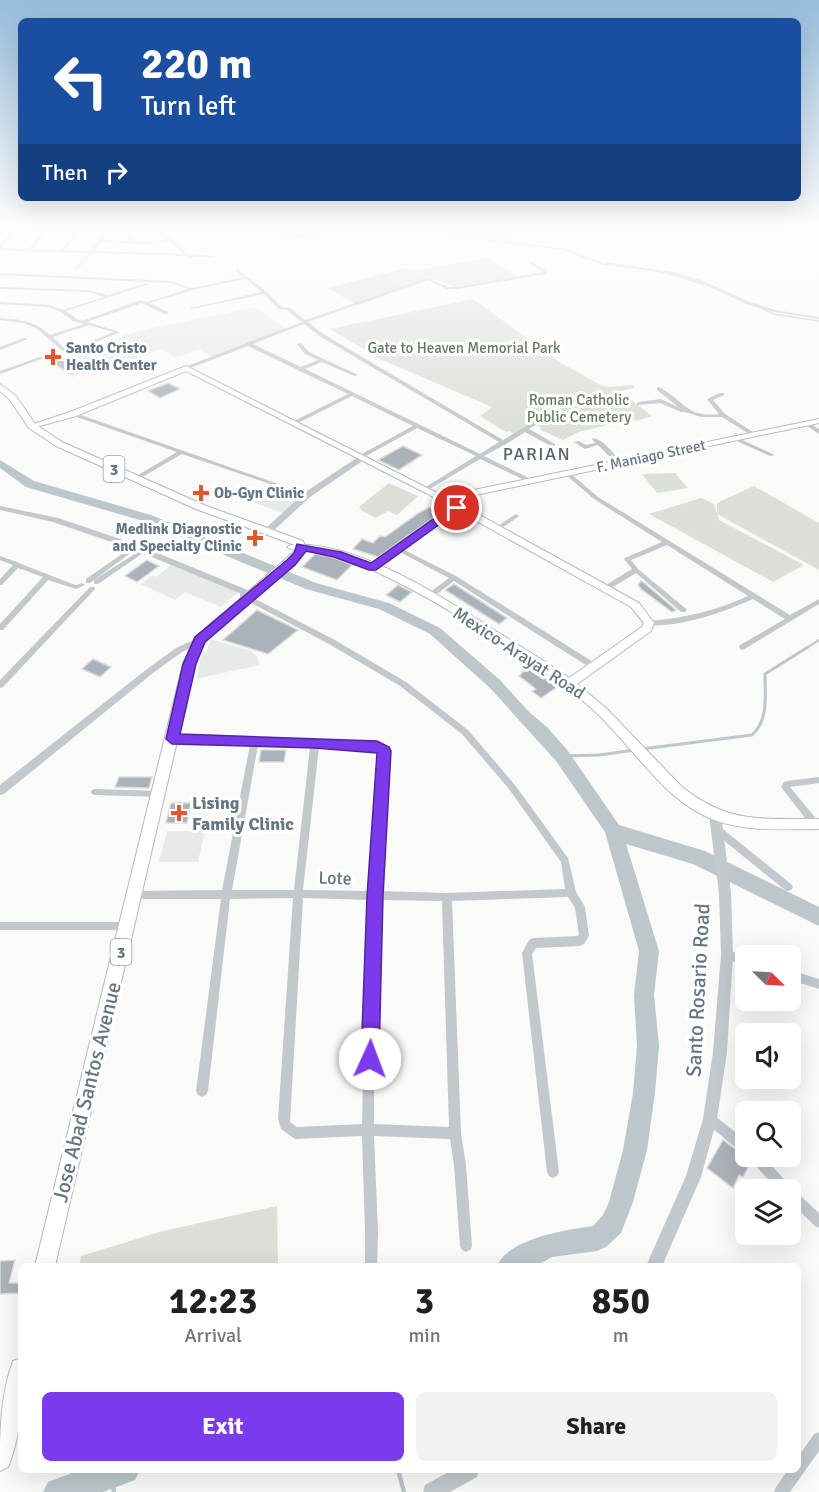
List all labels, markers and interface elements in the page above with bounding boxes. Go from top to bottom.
text: 220 m [141,39,252,90]
icon: left [42,42,120,120]
text: Turn left [141,90,236,123]
icon: right [100,156,133,189]
text: Then [42,159,88,186]
place label: Santo Cristo Health Center [66,339,157,374]
park label: Gate to Heaven Memorial Park [367,339,561,357]
marker: Santo Cristo Health Center [44,348,62,366]
park label: Roman Catholic Public Cemetery [527,391,631,426]
street label: F. Maniago Street [595,436,707,476]
district label: PARIAN [503,443,571,465]
road number: 3 [104,456,124,482]
pin [431,482,482,533]
marker: Ob-Gyn Clinic [192,484,210,502]
place label: Ob-Gyn Clinic [214,484,304,502]
icon: arrive [440,491,473,524]
place label: Medlink Diagnostic and Specialty Clinic [112,520,242,555]
marker: Medlink Diagnostic and Specialty Clinic [246,529,264,547]
street label: Mexico-Arayat Road [449,602,589,704]
place label: Lising Family Clinic [192,792,294,835]
marker: Lising Family Clinic [170,804,188,822]
street label: Lote [318,866,352,890]
street label: Santo Rosario Road [680,903,716,1077]
road number: 3 [110,939,132,965]
north arrow [735,945,801,1011]
map controls [735,945,801,1245]
street label: Jose Abad Santos Avenue [47,979,127,1205]
button: sound [735,1023,801,1089]
position arrow [338,1027,402,1091]
button: search [735,1101,801,1167]
button: layers [735,1179,801,1245]
text: 12:23 [169,1279,257,1324]
text: 3 [415,1279,434,1324]
text: 850 [592,1279,650,1324]
text: Arrival [184,1323,242,1348]
text: min [408,1323,441,1348]
text: m [613,1323,629,1348]
button: Exit [42,1392,404,1461]
button: Share [416,1392,777,1461]

